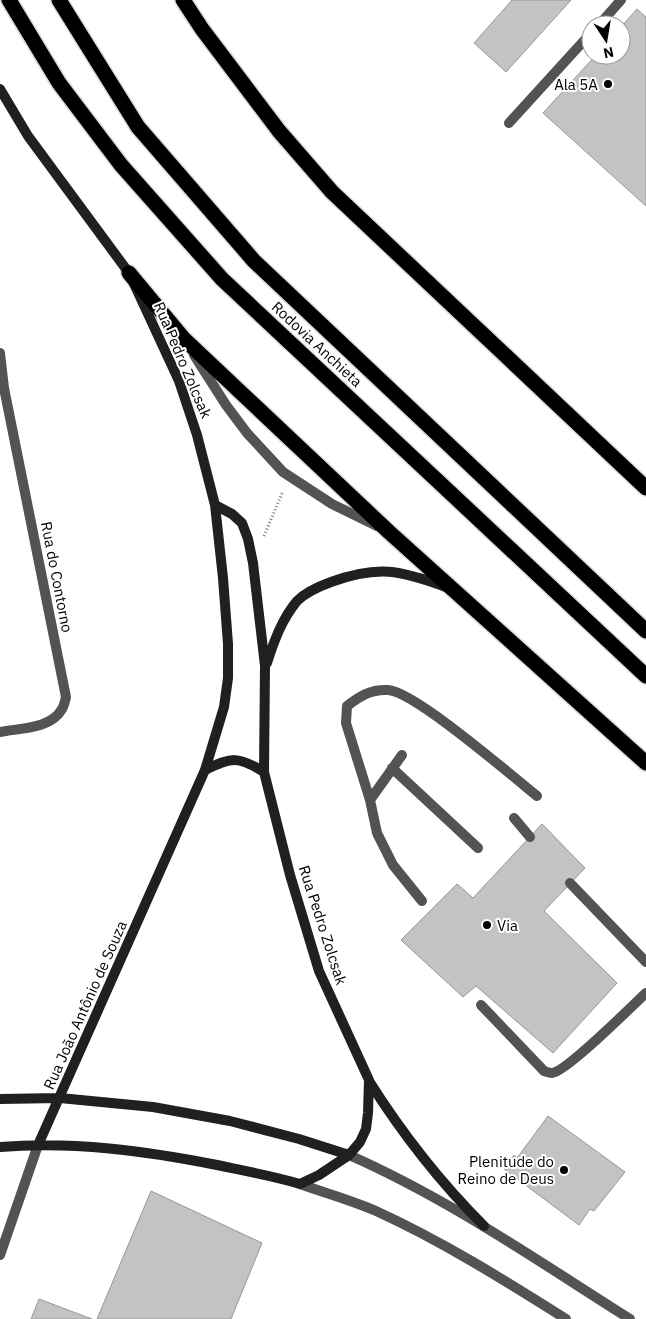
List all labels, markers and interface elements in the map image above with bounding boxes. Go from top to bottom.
north arrow [581,15,631,65]
text: N [602,43,616,63]
place label: Ala 5A [554,75,598,94]
marker: Ala 5A [602,78,614,90]
street label: Rodovia Anchieta [268,297,366,391]
street label: Rua Pedro Zolcsak [150,299,216,421]
street label: Rua do Contorno [37,520,77,634]
street label: Rua Pedro Zolcsak [295,863,351,987]
place label: Via [497,916,518,935]
street label: Rua João Antônio de Souza [39,918,131,1092]
marker: Via [481,919,493,931]
place label: Plenitude do Reino de Deus [458,1152,554,1188]
marker: Plenitude do Reino de Deus [558,1164,570,1176]

